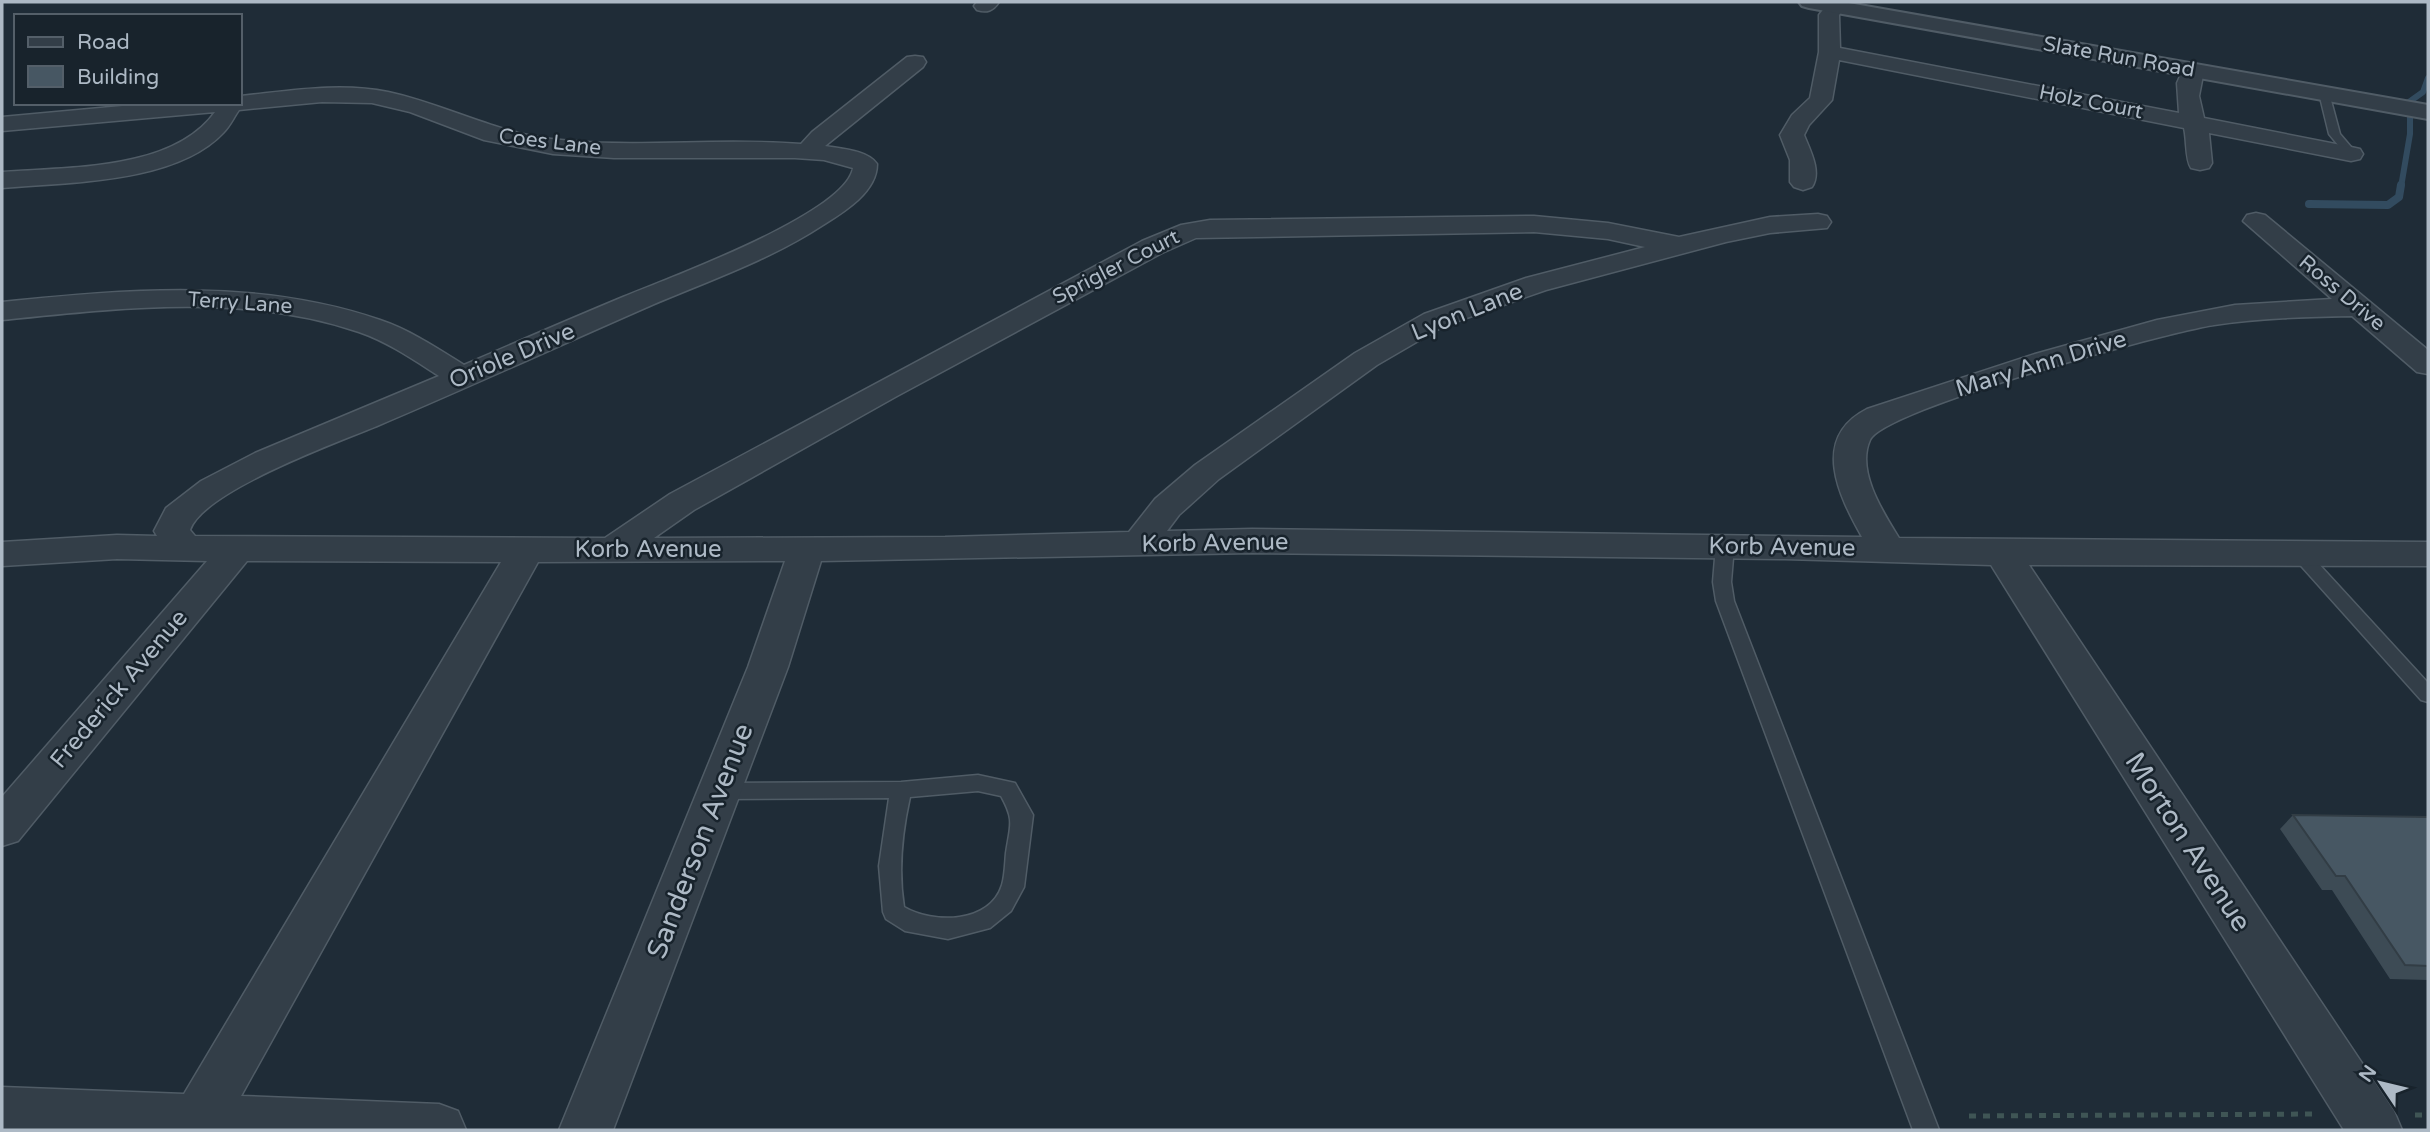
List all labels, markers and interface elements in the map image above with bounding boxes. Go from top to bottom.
legend [14,14,242,105]
text: Road [77,30,130,55]
street label: Slate Run Road [2041,31,2197,83]
text: Building [77,65,159,90]
street label: Holz Court [2037,80,2145,124]
street label: Coes Lane [497,123,603,161]
street label: Sprigler Court [1048,224,1184,310]
street label: Ross Drive [2294,250,2390,336]
street label: Lyon Lane [1407,277,1527,347]
street label: Terry Lane [187,287,293,319]
street label: Oriole Drive [445,316,579,396]
street label: Mary Ann Drive [1952,324,2130,404]
street label: Korb Avenue [1141,527,1289,559]
street label: Korb Avenue [1708,531,1856,563]
street label: Korb Avenue [574,535,722,564]
street label: Frederick Avenue [44,604,194,774]
street label: Sanderson Avenue [639,719,761,963]
street label: Morton Avenue [2118,746,2258,938]
north arrow [2346,1048,2416,1118]
text: N [2355,1061,2381,1086]

